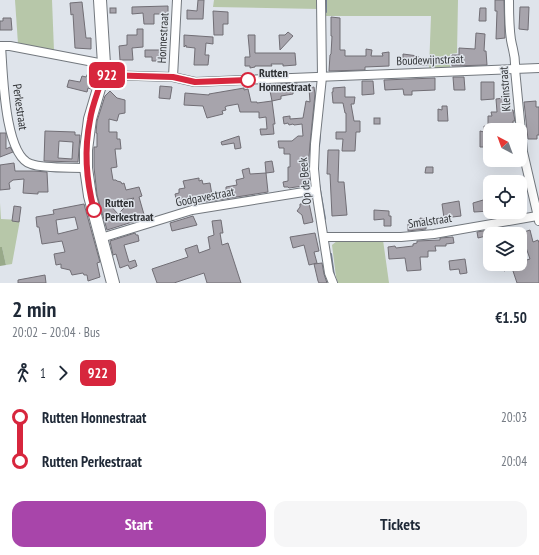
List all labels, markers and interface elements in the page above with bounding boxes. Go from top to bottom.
street label: Honnestraat [154,12,171,64]
street label: Boudewijnstraat [396,51,465,68]
line badge: 922 [84,62,130,88]
place label: Rutten Honnestraat [259,65,312,94]
street label: Kleinstraat [495,65,514,112]
text: 922 [97,66,117,84]
marker: Rutten Honnestraat [240,72,256,88]
street label: Perkestraat [10,83,31,132]
north arrow [483,123,527,167]
map controls [483,123,527,271]
street label: Op de Beek [295,157,314,205]
button: locate [483,175,527,219]
street label: Godgavestraat [174,183,236,210]
place label: Rutten Perkestraat [105,195,154,224]
marker: Rutten Perkestraat [86,202,102,218]
street label: Smalstraat [407,210,453,231]
button: layers [483,227,527,271]
text: 2 min [12,295,56,323]
text: €1.50 [495,308,527,327]
text: 20:02 – 20:04 · Bus [12,324,100,341]
icon: walk [12,362,34,384]
icon: forward [52,362,74,384]
text: 922 [88,364,108,382]
text: 1 [40,365,46,382]
text: Rutten Honnestraat [42,408,146,427]
text: 20:03 [501,409,527,426]
text: Rutten Perkestraat [42,452,142,471]
text: 20:04 [501,453,527,470]
button: Start [12,501,266,547]
button: Tickets [274,501,527,547]

